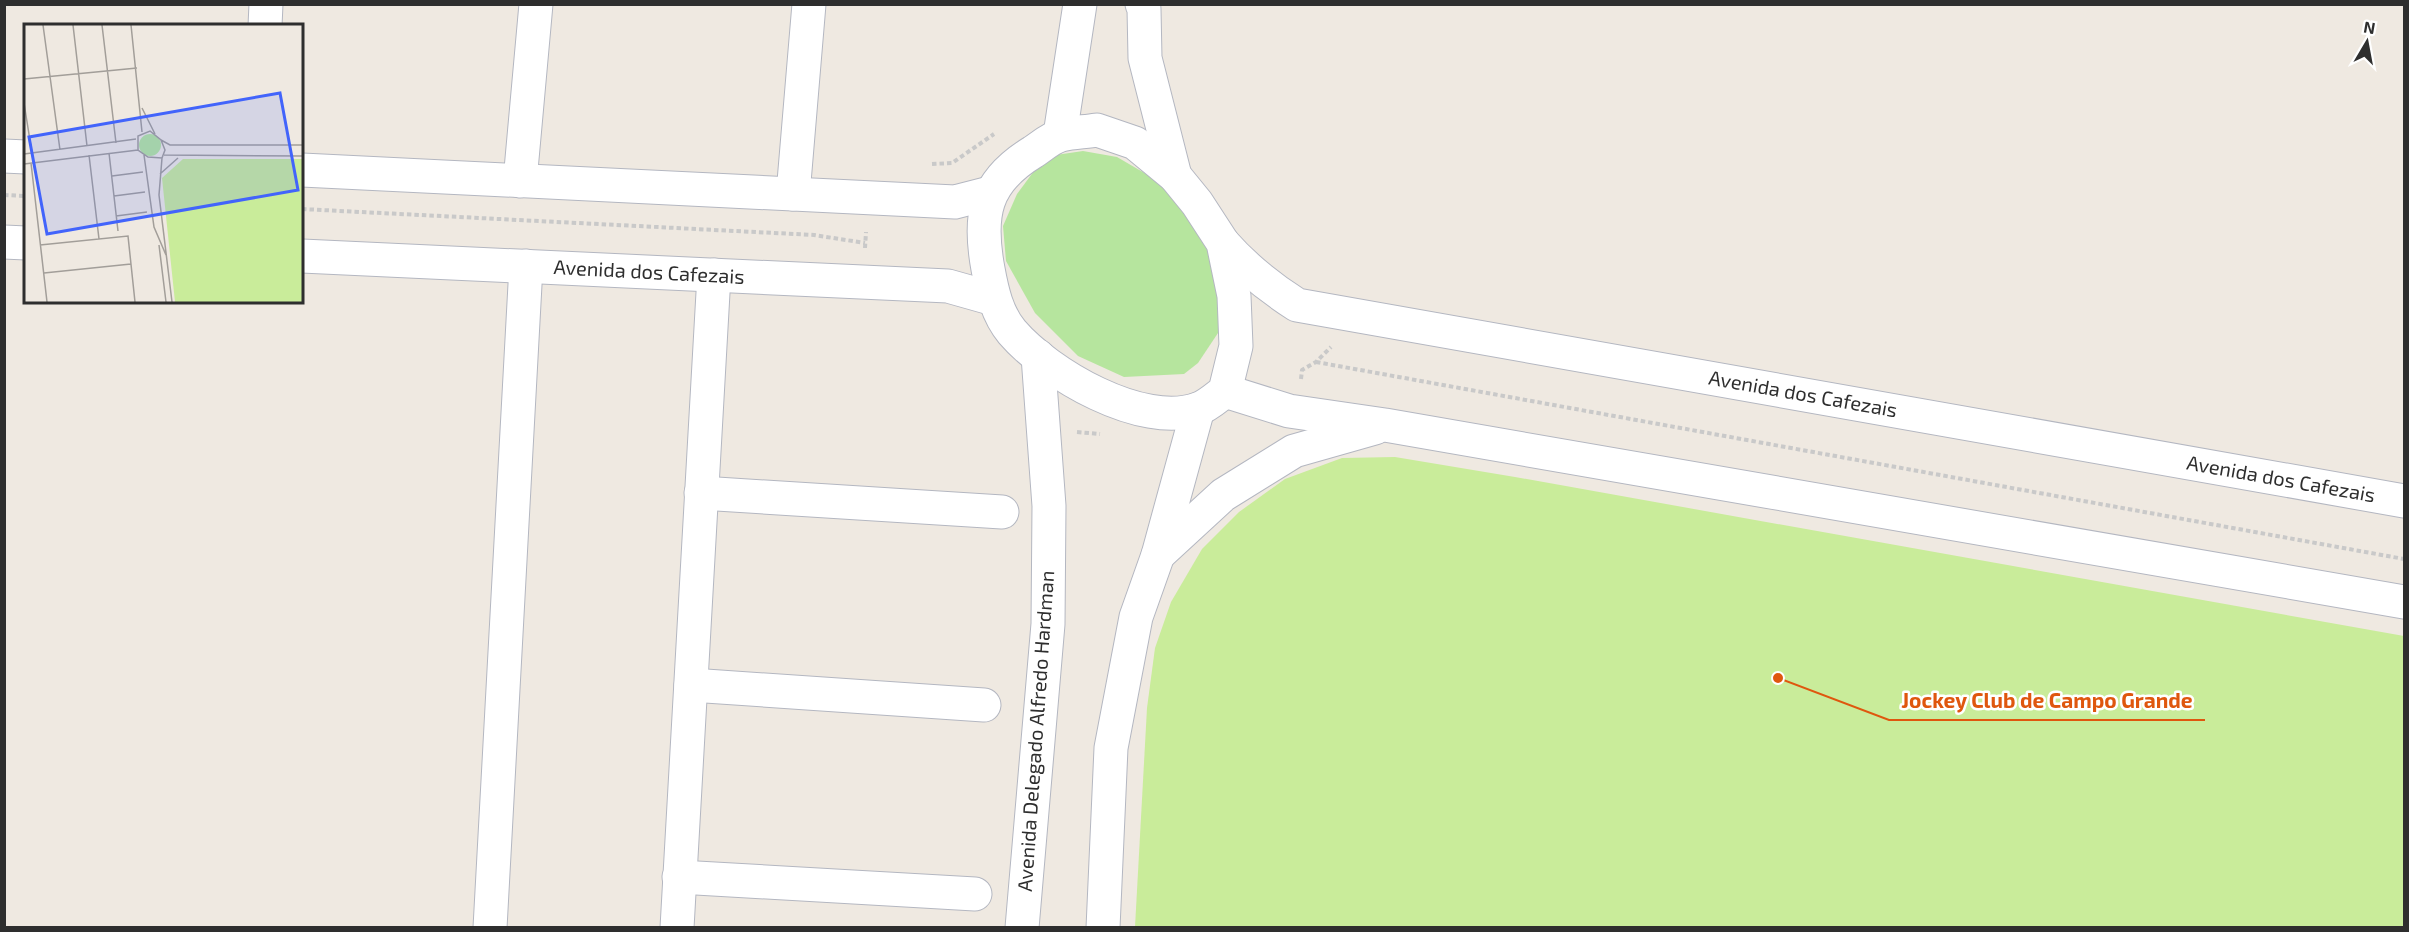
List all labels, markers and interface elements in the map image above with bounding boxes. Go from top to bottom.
north arrow [2337,12,2397,72]
text: N [2362,16,2377,37]
inset map [24,24,303,303]
street label: Avenida dos Cafezais [553,254,745,288]
street label: Avenida dos Cafezais [1707,365,1899,421]
street label: Avenida dos Cafezais [2185,450,2377,506]
street label: Avenida Delegado Alfredo Hardman [1012,570,1058,892]
callout: Jockey Club de Campo Grande [1889,681,2205,720]
text: Jockey Club de Campo Grande [1901,687,2193,713]

